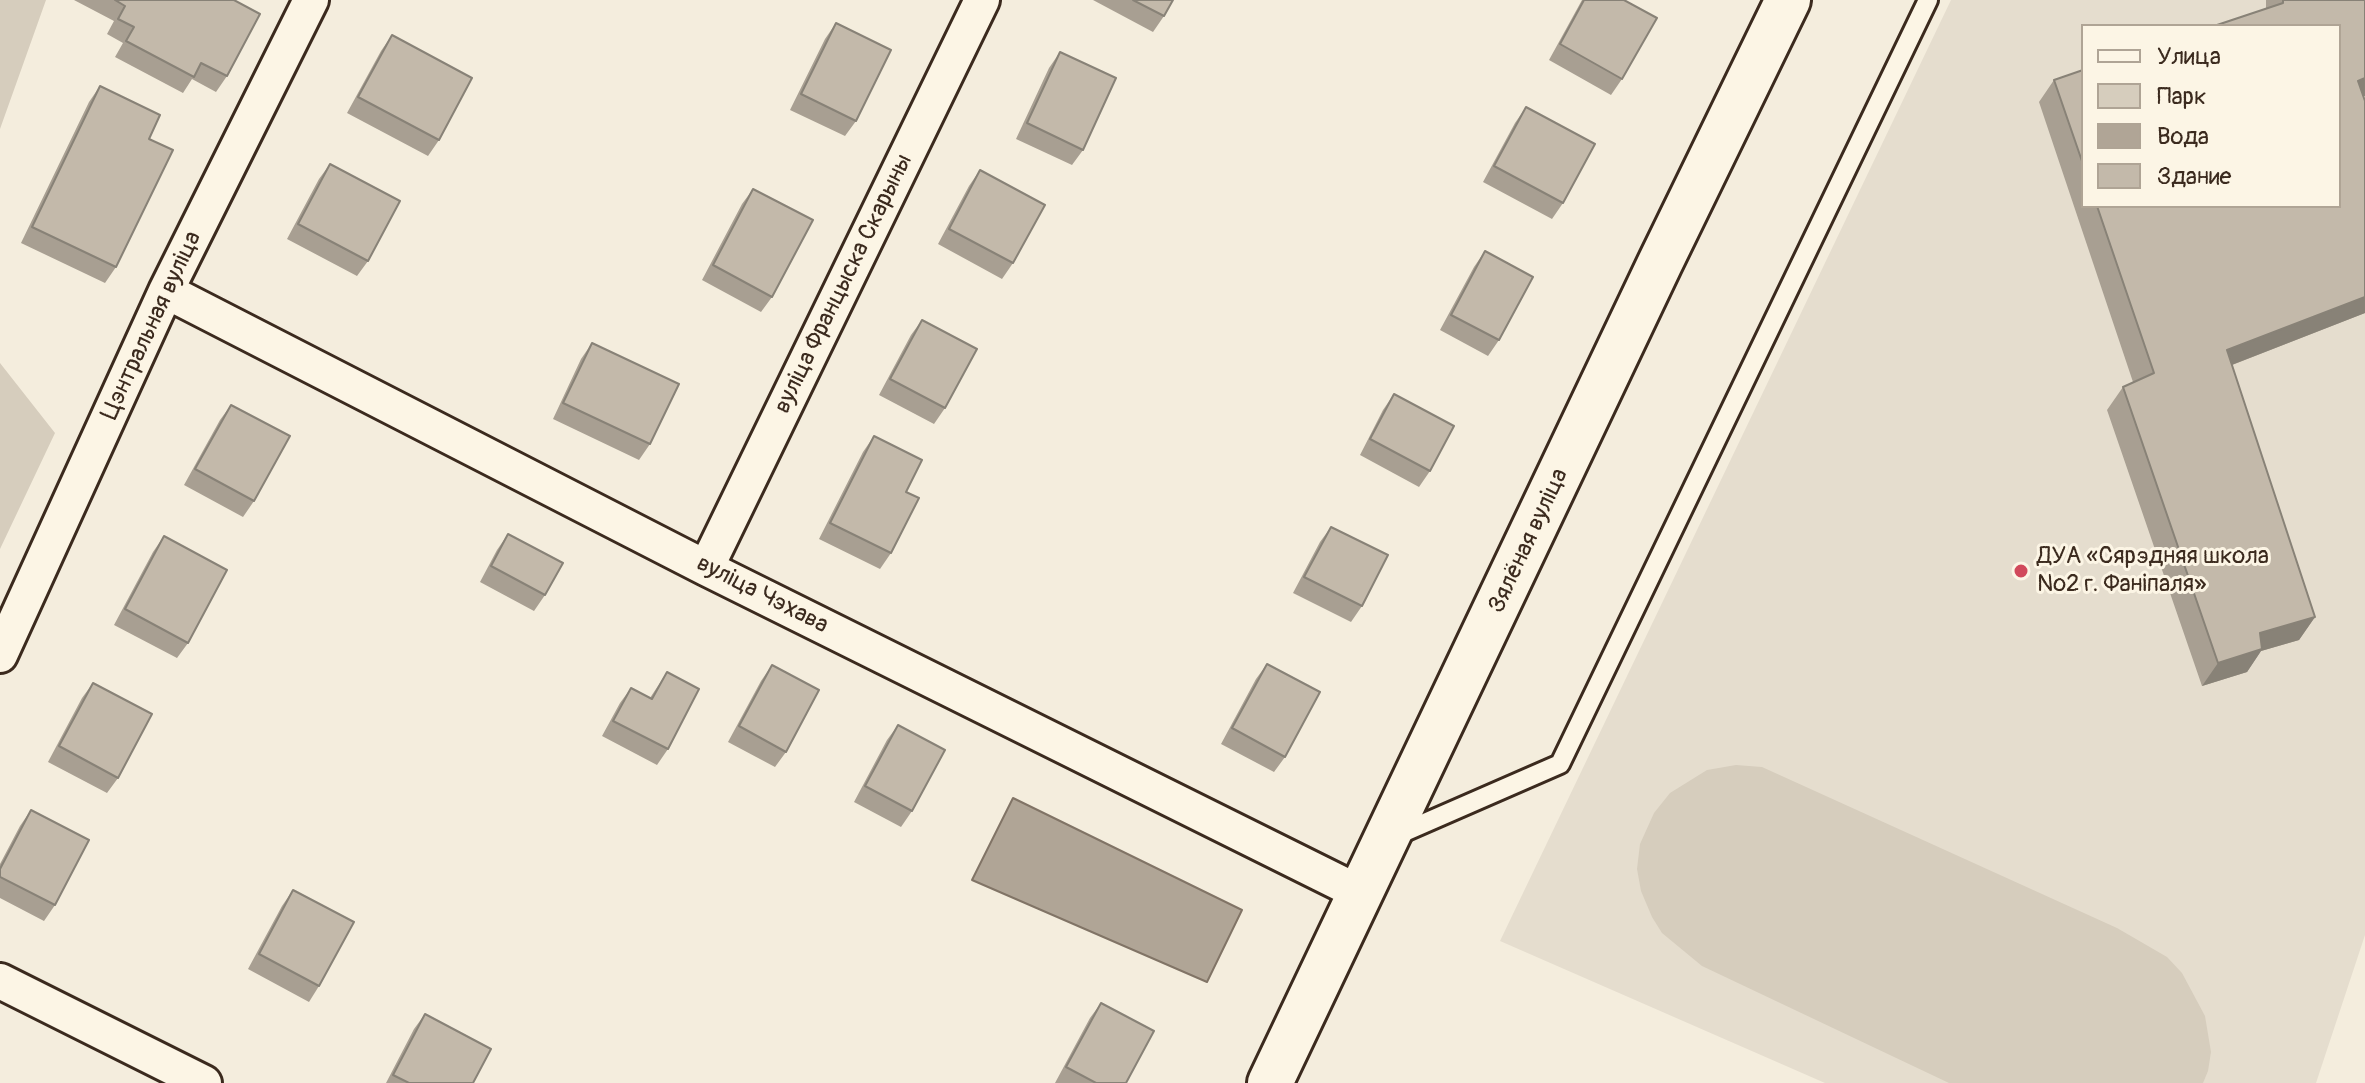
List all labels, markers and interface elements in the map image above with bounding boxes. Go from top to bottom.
legend [2081,24,2341,208]
text: Улица [2157,42,2221,71]
text: Парк [2157,82,2206,111]
text: Вода [2157,122,2209,151]
street label: вуліца Францыска Скарыны [769,150,919,418]
text: Здание [2157,162,2231,191]
street label: Цэнтральная вуліца [96,227,208,425]
street label: Зялёная вуліца [1483,464,1575,618]
place label: ДУА «Сярэдняя школа №2 г. Фаніпаля» [2037,543,2269,599]
street label: вуліца Чэхава [691,550,833,640]
marker: ДУА «Сярэдняя школа №2 г. Фаніпаля» [2012,562,2030,580]

